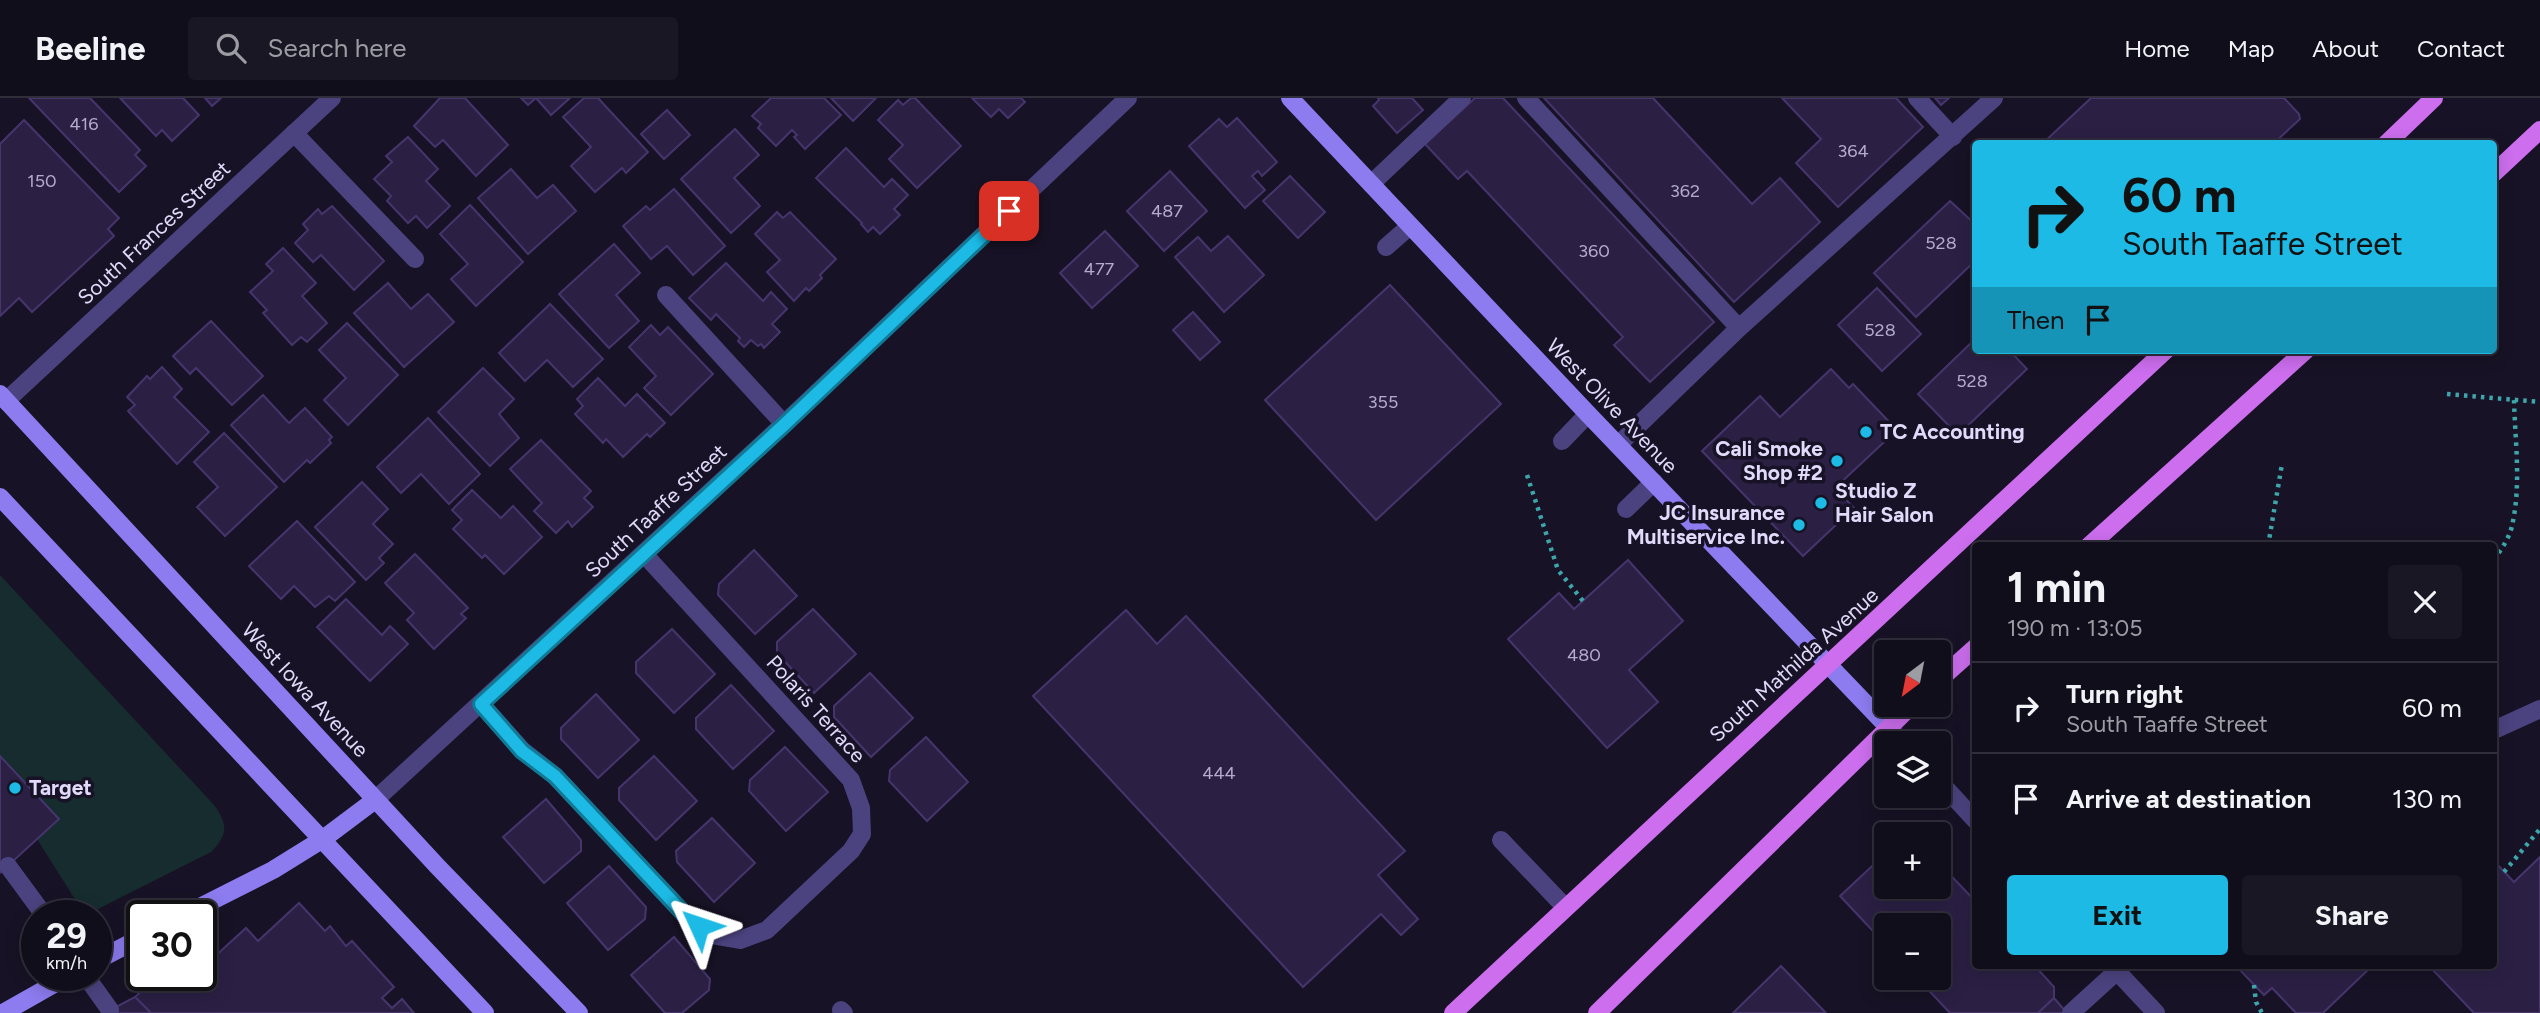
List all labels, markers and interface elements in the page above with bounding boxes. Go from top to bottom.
search box [188,17,678,80]
text: Beeline [35,29,146,68]
icon: search [212,29,250,67]
text: Search here [268,32,406,64]
text: Home [2124,34,2190,63]
text: Map [2228,34,2274,63]
text: About [2312,34,2379,63]
text: Contact [2417,34,2505,63]
house number: 416 [70,113,98,135]
house number: 364 [1837,140,1869,162]
street label: South Frances Street [72,156,235,310]
text: 60 m [2122,165,2237,224]
icon: right [2007,168,2098,259]
house number: 150 [27,170,57,192]
house number: 362 [1670,180,1700,202]
pin [979,181,1039,241]
icon: arrive [990,192,1028,230]
house number: 487 [1151,200,1183,222]
text: South Taaffe Street [2122,225,2403,263]
house number: 528 [1925,232,1957,254]
house number: 360 [1578,240,1610,262]
house number: 477 [1084,258,1115,280]
icon: arrive [2079,301,2117,339]
text: Then [2007,304,2065,336]
house number: 528 [1864,319,1896,341]
street label: West Olive Avenue [1542,333,1683,478]
house number: 528 [1956,370,1988,392]
house number: 355 [1368,391,1398,413]
place label: TC Accounting [1880,419,2025,444]
marker: TC Accounting [1858,424,1874,440]
place label: Cali Smoke Shop #2 [1715,436,1823,485]
street label: South Taaffe Street [580,439,732,583]
marker: Cali Smoke Shop #2 [1829,453,1845,469]
place label: Studio Z Hair Salon [1835,478,1934,527]
marker: Studio Z Hair Salon [1813,495,1829,511]
place label: JC Insurance Multiservice Inc. [1627,500,1785,549]
marker: JC Insurance Multiservice Inc. [1791,517,1807,533]
text: 1 min [2007,562,2106,613]
button: close [2388,565,2462,639]
street label: South Mathilda Avenue [1704,582,1883,747]
text: 190 m · 13:05 [2007,614,2143,642]
street label: West Iowa Avenue [237,617,374,762]
north arrow [1874,640,1951,718]
map controls [1874,640,1951,990]
house number: 480 [1567,644,1601,666]
street label: Polaris Terrace [762,650,871,768]
text: Turn right [2066,678,2183,710]
icon: right [2007,689,2045,727]
text: 60 m [2402,692,2462,724]
text: South Taaffe Street [2066,710,2268,738]
button: layers [1874,731,1951,808]
house number: 444 [1202,762,1236,784]
place label: Target [29,775,92,800]
marker: Target [7,780,23,796]
icon: arrive [2007,780,2045,818]
text: Arrive at destination [2066,783,2311,815]
text: 130 m [2392,783,2462,815]
button: + [1874,822,1951,899]
button: Exit [2007,875,2228,955]
button: Share [2242,875,2462,955]
position arrow [662,889,736,963]
speed limit sign: 30 [126,900,217,991]
button: − [1874,913,1951,990]
text: 29 [46,915,87,957]
text: km/h [46,952,87,974]

